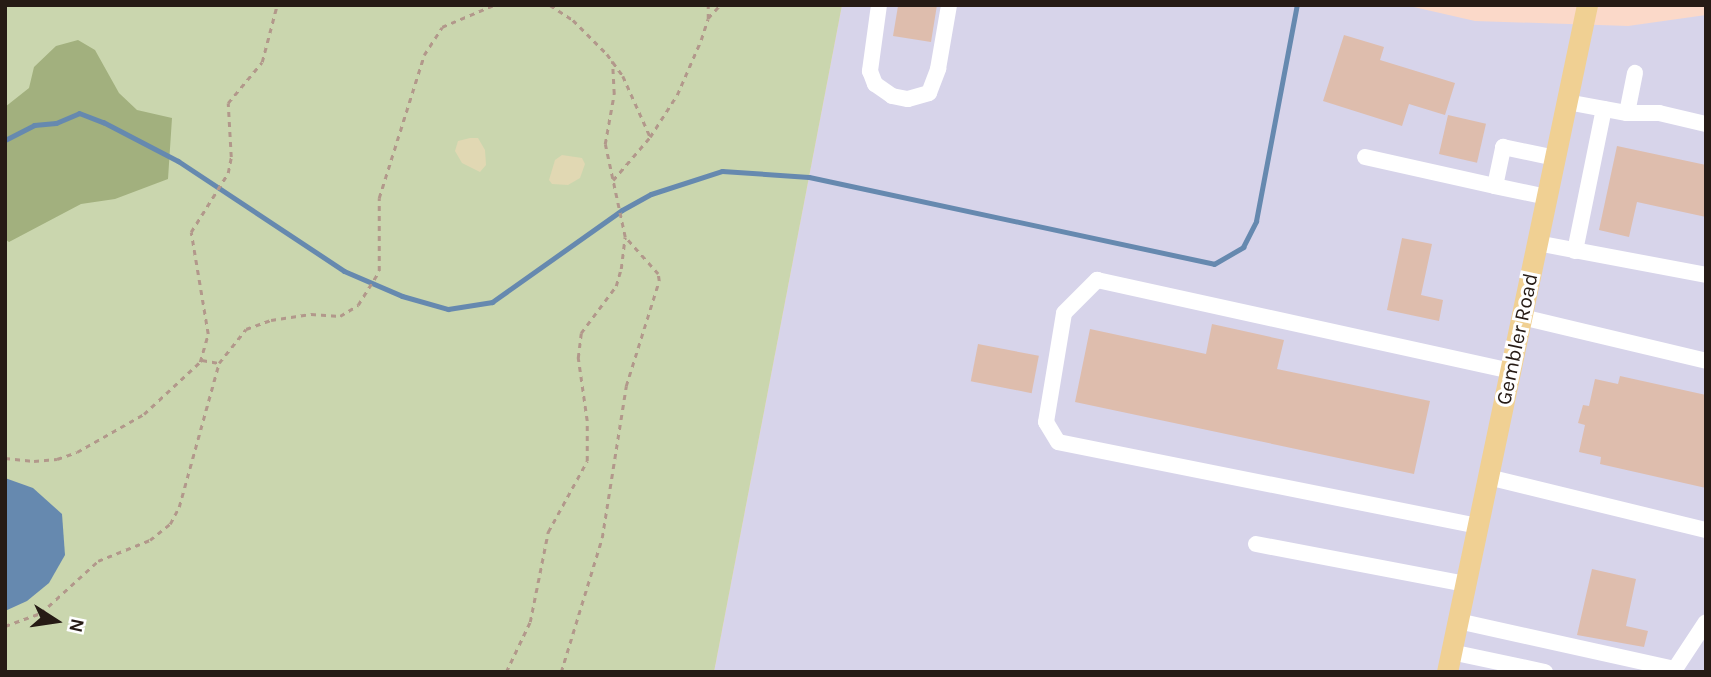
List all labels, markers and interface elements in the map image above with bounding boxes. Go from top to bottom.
street label: Gembler Road [1491,271,1543,407]
north arrow [21,586,91,656]
text: N [64,616,89,634]

